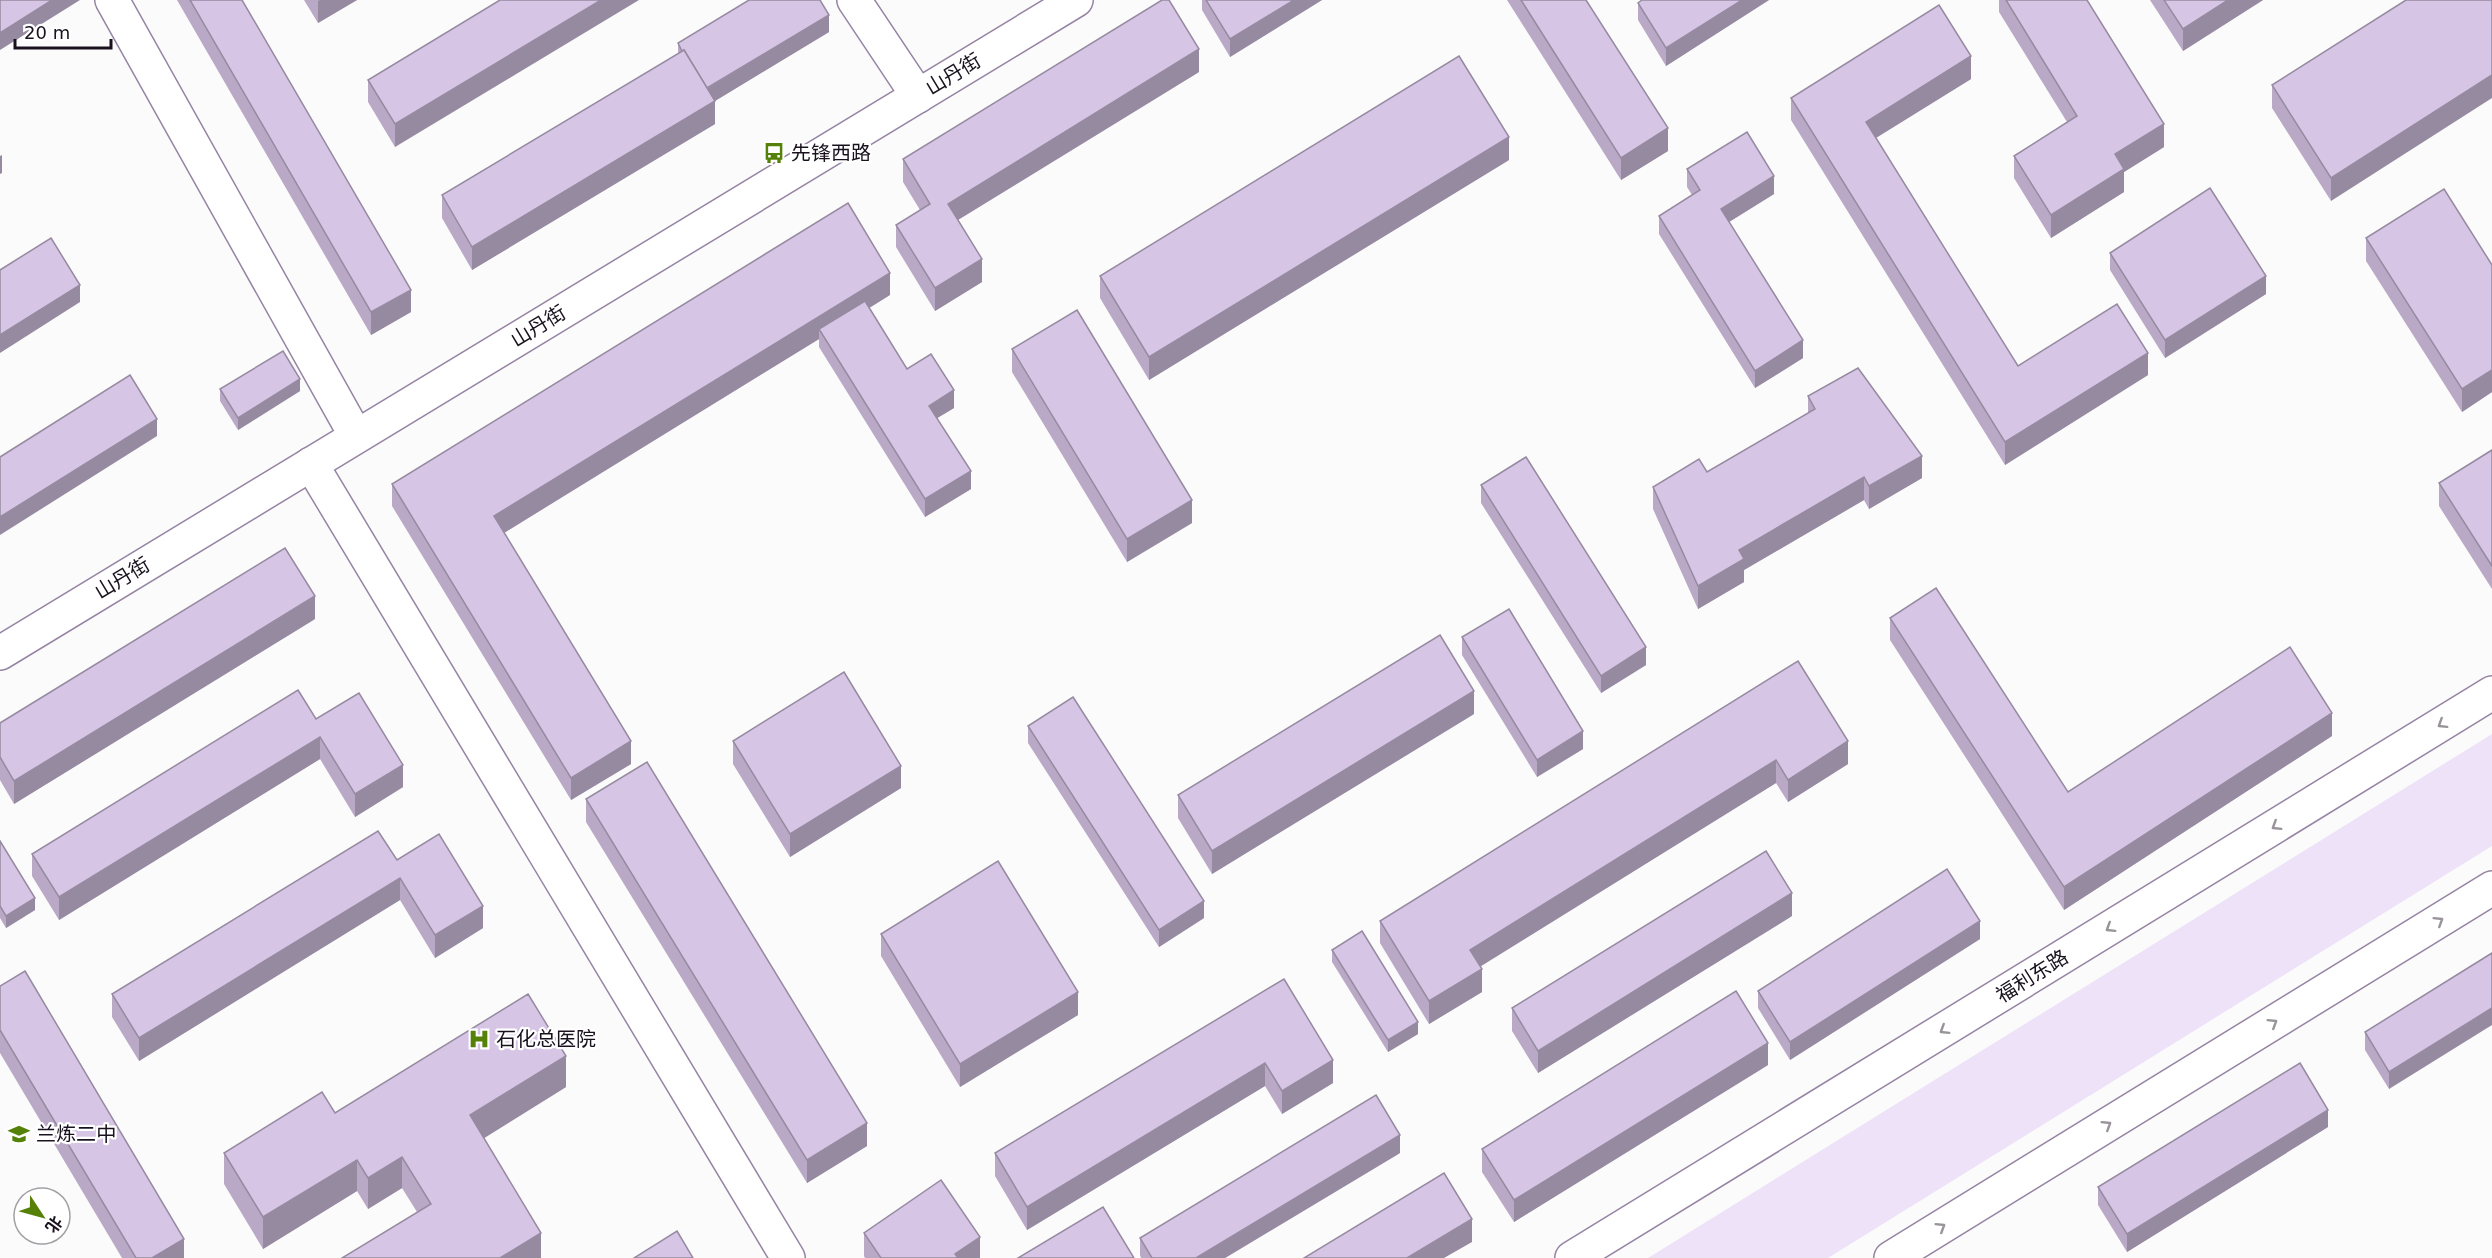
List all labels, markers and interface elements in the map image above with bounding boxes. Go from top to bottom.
scale bar [15,12,111,50]
text: 20 m [24,22,70,43]
street label: 山丹街 [921,48,985,100]
bus stop icon: 先锋西路 [762,141,786,165]
place label: 先锋西路 [791,141,871,165]
street label: 山丹街 [506,300,570,352]
street label: 山丹街 [90,552,154,604]
one-way arrow [2438,716,2448,728]
one-way arrow [2272,818,2282,830]
one-way arrow [2433,917,2443,929]
one-way arrow [2106,920,2116,932]
street label: 福利东路 [1992,945,2072,1007]
one-way arrow [2267,1019,2277,1031]
one-way arrow [1939,1022,1950,1033]
hospital icon: 石化总医院 [467,1027,491,1051]
place label: 石化总医院 [496,1027,596,1051]
one-way arrow [2101,1121,2111,1133]
school or university icon: 兰炼二中 [7,1122,31,1146]
place label: 兰炼二中 [36,1122,116,1146]
north arrow [12,1186,72,1246]
text: 北 [41,1212,66,1237]
one-way arrow [1935,1223,1945,1235]

